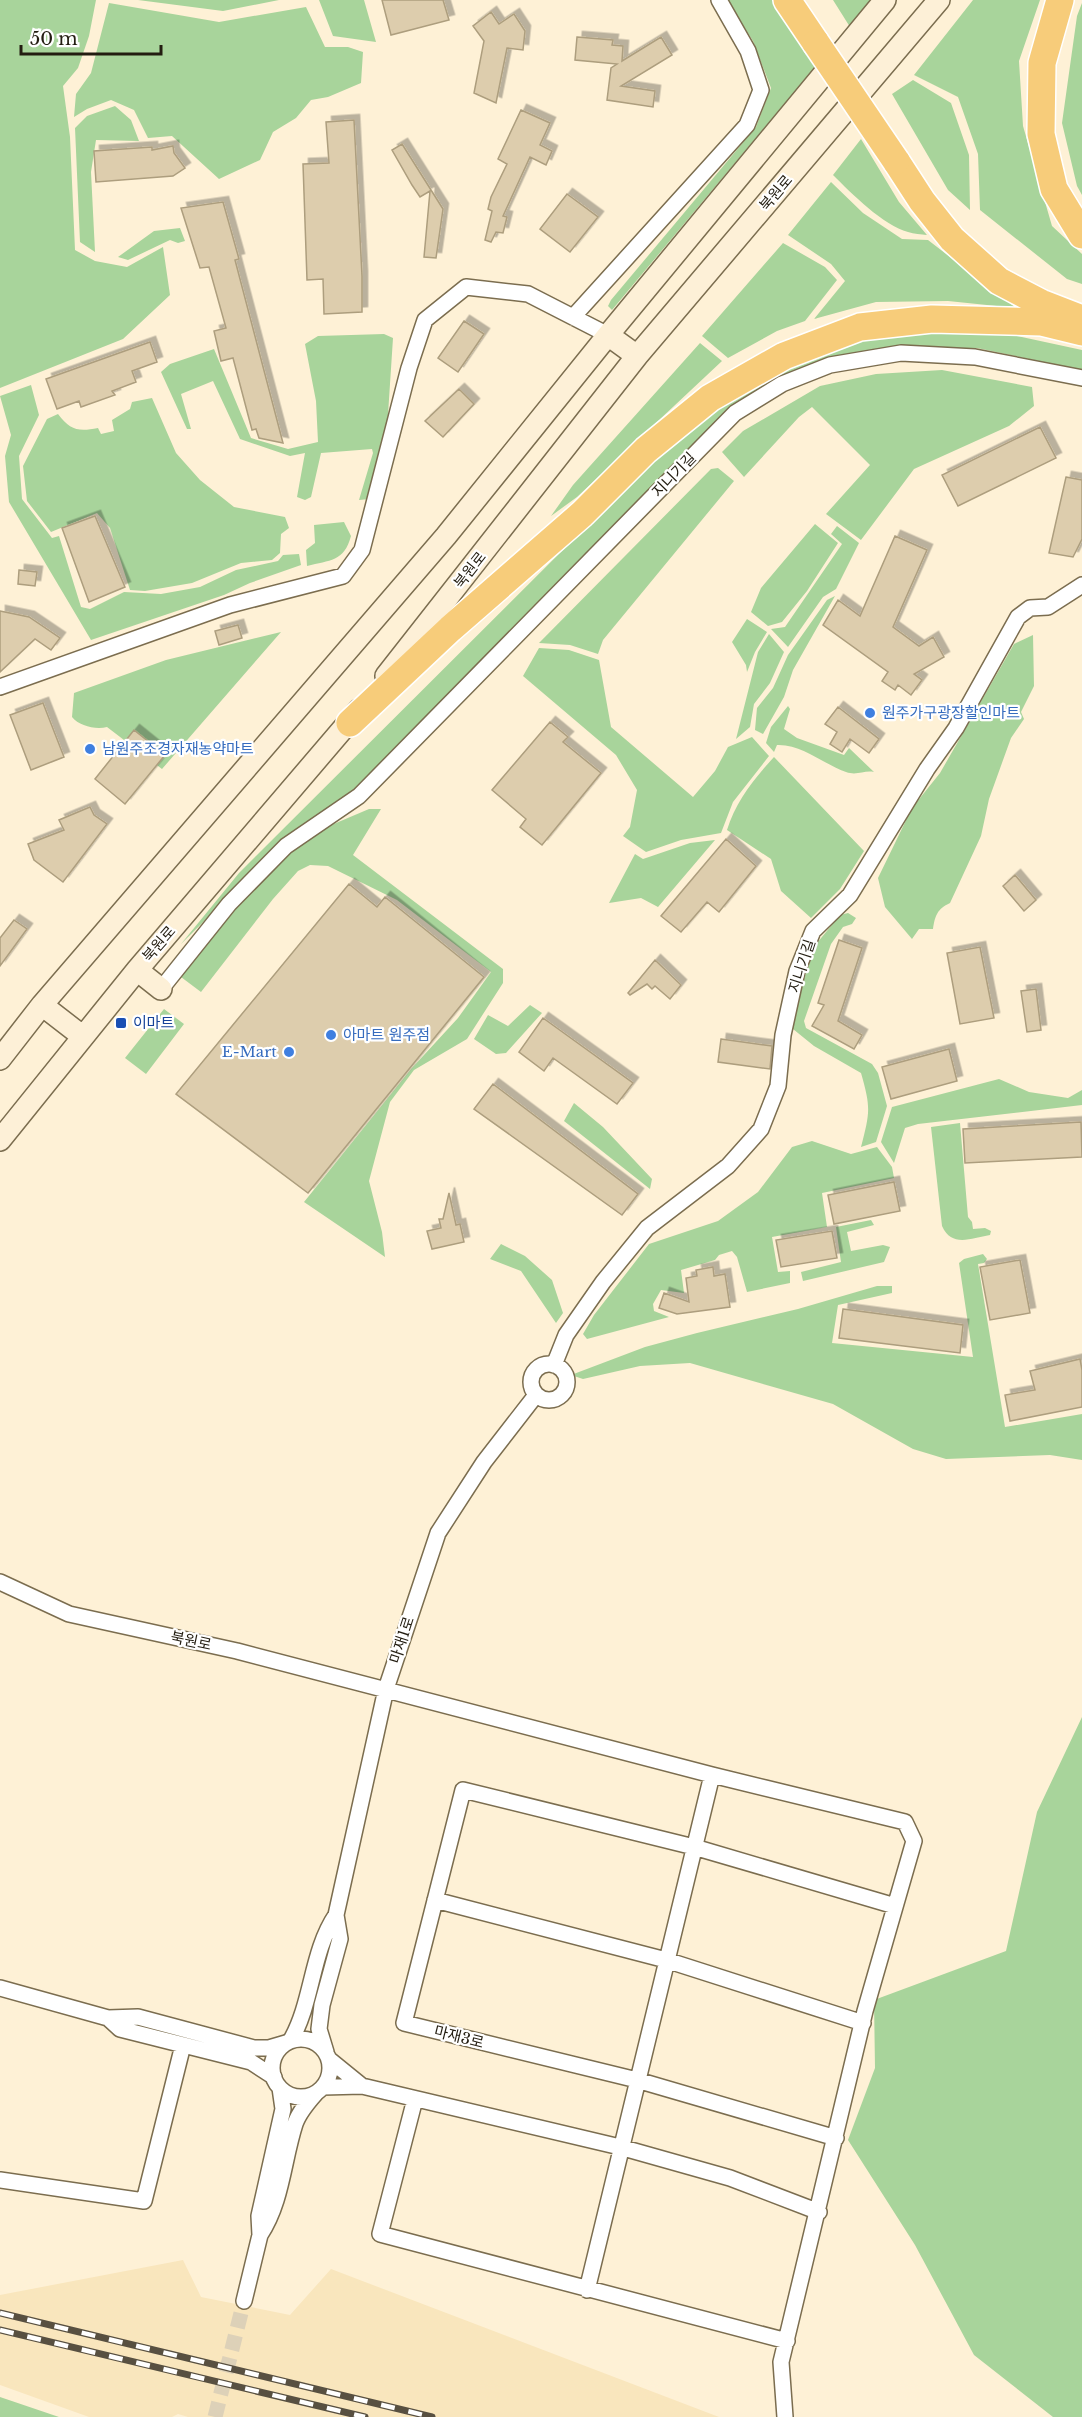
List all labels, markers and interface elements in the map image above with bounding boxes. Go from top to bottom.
scale bar [21,18,160,56]
text: 50 m [30,28,78,50]
street label: 북원로 [755,171,796,215]
street label: 지니기길 [648,448,700,501]
street label: 북원로 [449,548,490,592]
place label: 원주가구광장할인마트 [882,703,1020,722]
marker: 원주가구광장할인마트 [863,706,877,720]
place label: 남원주조경자재농약마트 [102,739,254,758]
marker: 남원주조경자재농약마트 [83,742,97,756]
street label: 북원로 [138,922,179,966]
street label: 지니기길 [784,937,819,995]
place label: 이마트 [133,1013,175,1032]
marker: 이마트 [114,1016,128,1030]
place label: 아마트 원주점 [343,1025,430,1044]
marker: 아마트 원주점 [324,1028,338,1042]
place label: E-Mart [222,1042,277,1061]
marker: E-Mart [282,1045,296,1059]
street label: 마재1로 [385,1614,418,1666]
street label: 북원로 [169,1627,213,1654]
street label: 마재3로 [432,2021,486,2052]

